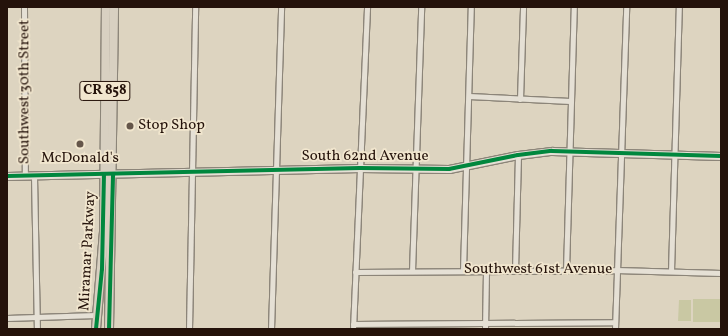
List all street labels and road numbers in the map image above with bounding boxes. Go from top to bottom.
street label: Southwest 30th Street [16,20,34,164]
road number: CR 858 [79,79,131,103]
street label: South 62nd Avenue [301,148,429,166]
street label: Miramar Parkway [76,191,100,311]
street label: Southwest 61st Avenue [464,261,612,279]

